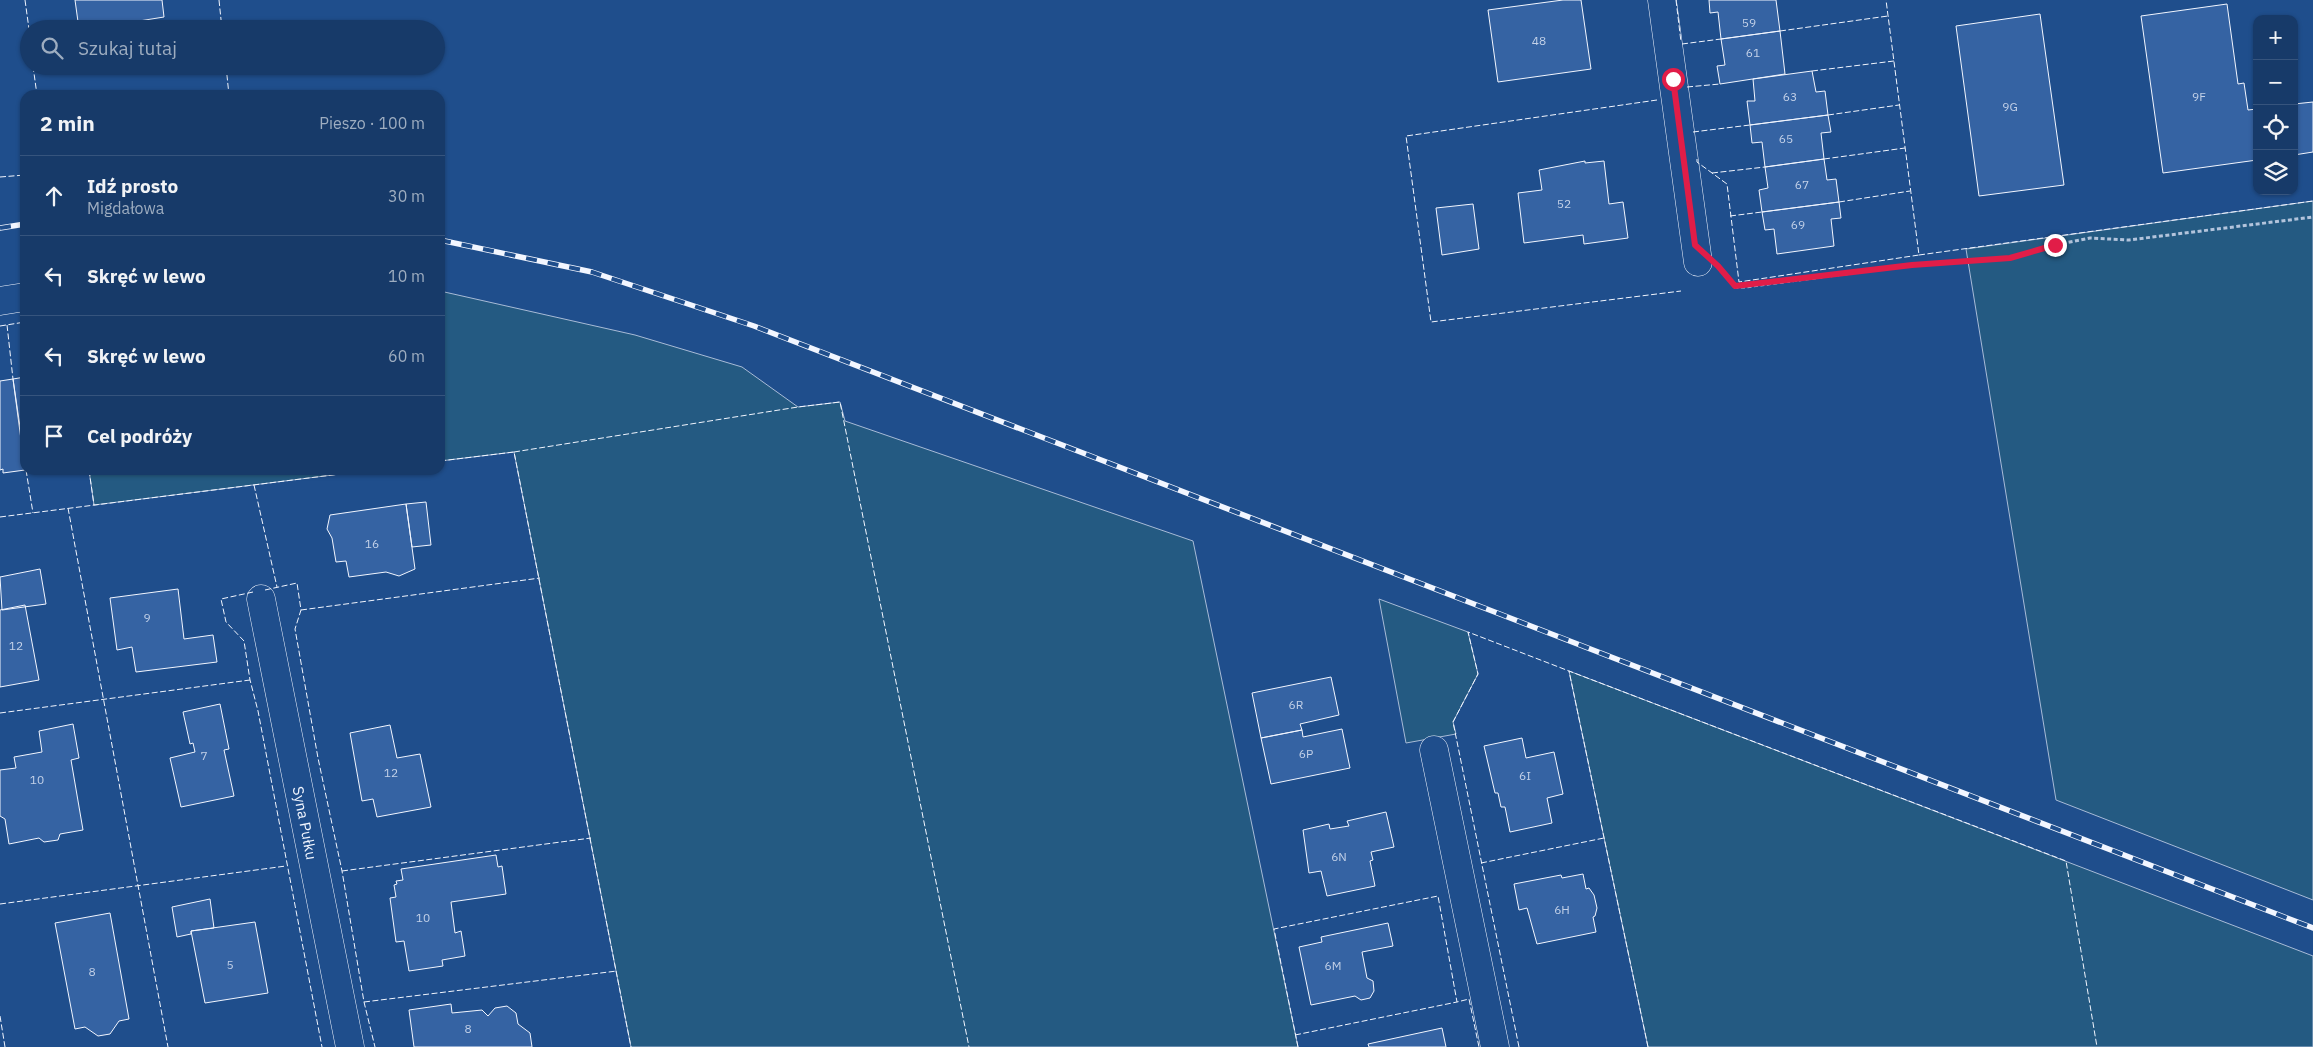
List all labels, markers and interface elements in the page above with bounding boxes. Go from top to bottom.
house number: 59 [1742,15,1756,30]
map controls [2253,15,2298,195]
button: + [2253,15,2298,60]
search box [20,20,445,75]
house number: 48 [1532,33,1546,48]
icon: search [38,34,66,62]
text: Szukaj tutaj [78,36,177,60]
house number: 61 [1746,45,1760,60]
button: − [2253,60,2298,105]
route start [1662,68,1685,91]
house number: 63 [1783,89,1797,104]
house number: 9F [2192,89,2206,104]
house number: 9G [2002,99,2018,114]
button: locate [2253,105,2298,150]
text: 2 min [40,109,95,137]
text: Pieszo · 100 m [319,113,425,133]
house number: 65 [1779,131,1793,146]
button: layers [2253,150,2298,195]
text: Idź prosto [87,174,178,198]
house number: 67 [1795,177,1809,192]
icon: ahead [40,182,68,210]
text: 30 m [388,186,425,206]
house number: 52 [1557,196,1571,211]
text: Migdałowa [87,198,164,218]
house number: 69 [1791,217,1805,232]
route end [2044,234,2067,257]
icon: left [40,262,68,290]
text: Skręć w lewo [87,264,206,288]
text: 10 m [388,266,425,286]
icon: left [40,342,68,370]
text: Skręć w lewo [87,344,206,368]
text: 60 m [388,346,425,366]
icon: arrive [40,422,68,450]
text: Cel podróży [87,424,192,448]
house number: 16 [365,536,379,551]
house number: 9 [143,610,151,625]
house number: 12 [9,638,23,653]
house number: 6R [1289,697,1304,712]
house number: 6P [1299,746,1313,761]
house number: 7 [200,748,208,763]
house number: 12 [384,765,398,780]
house number: 6I [1519,768,1531,783]
house number: 10 [30,772,44,787]
street label: Syna Pułku [289,785,321,861]
house number: 6N [1331,849,1347,864]
house number: 6H [1554,902,1570,917]
house number: 10 [416,910,430,925]
house number: 5 [226,957,234,972]
house number: 6M [1325,958,1341,973]
house number: 8 [88,964,96,979]
house number: 8 [464,1021,472,1036]

